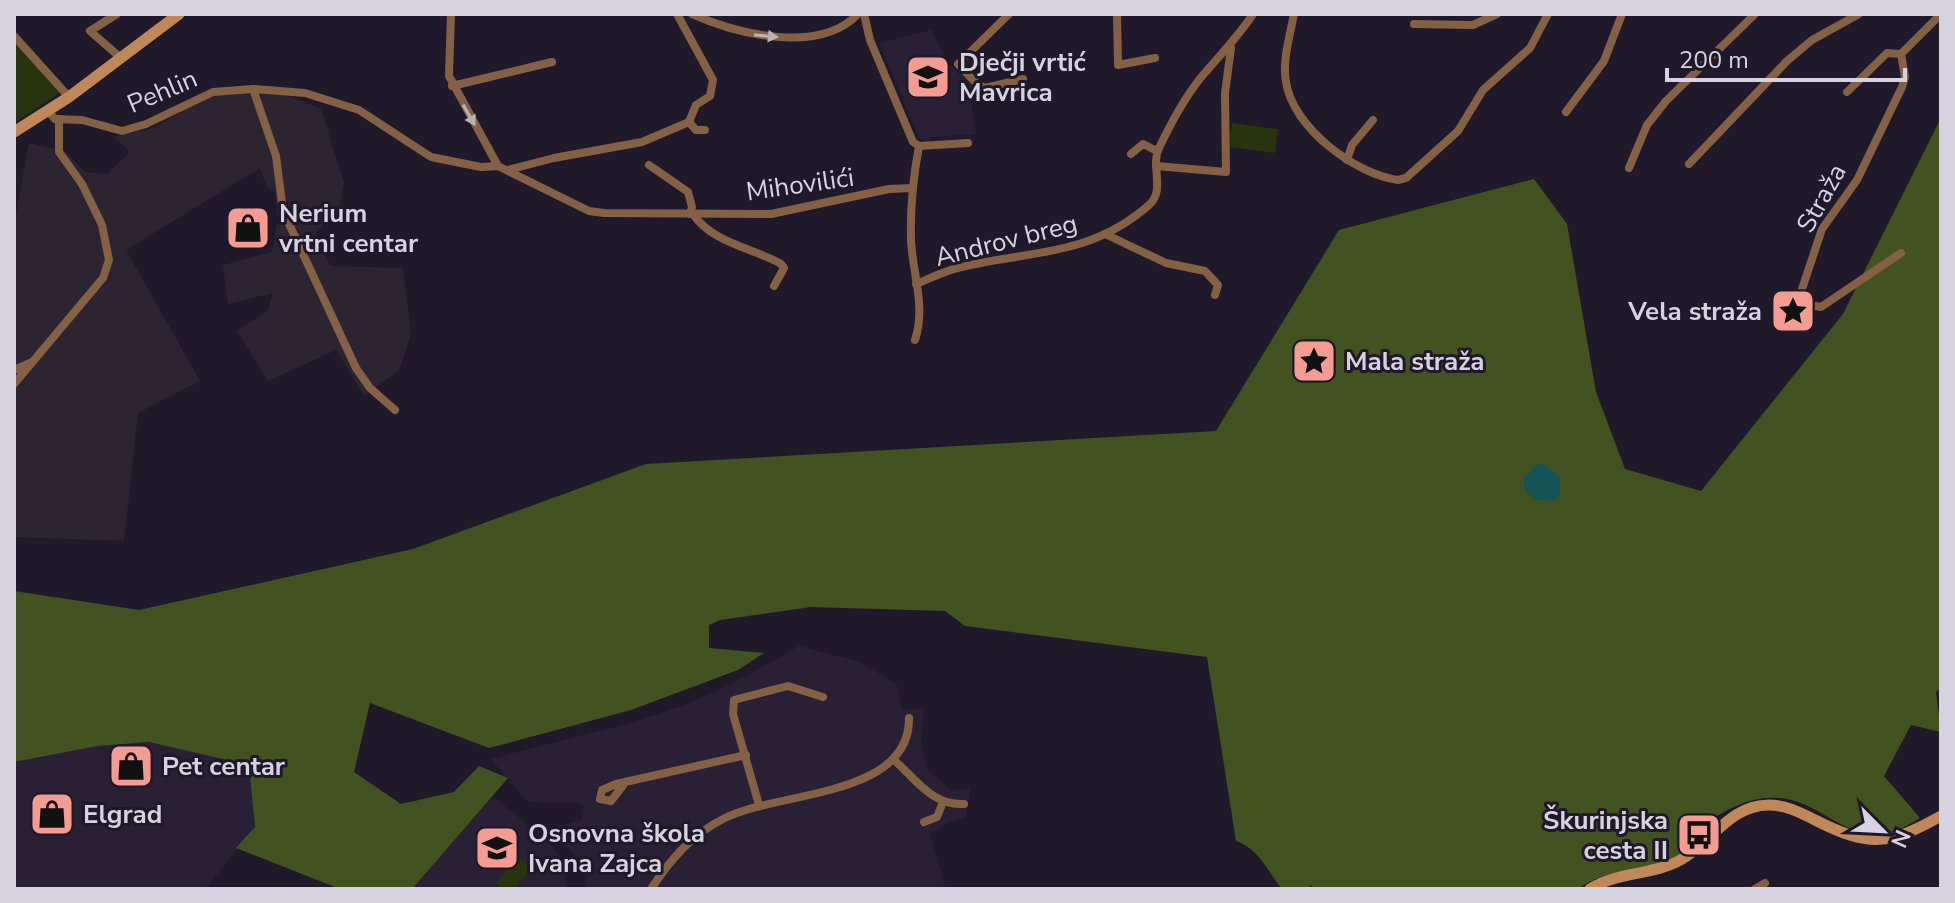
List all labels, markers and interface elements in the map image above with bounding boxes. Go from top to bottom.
one-way arrow [754,30,779,43]
scale bar [1667,32,1905,82]
text: 200 m [1679,44,1749,76]
place label: Dječji vrtić Mavrica [959,45,1087,110]
school or university icon: Dječji vrtić Mavrica [904,53,952,101]
street label: Pehlin [122,61,203,122]
one-way arrow [462,104,476,126]
street label: Straža [1788,158,1855,239]
street label: Mihovilići [744,160,856,209]
place label: Nerium vrtni centar [278,196,419,261]
shop icon: Nerium vrtni centar [224,204,272,252]
street label: Androv breg [931,206,1081,275]
place icon: Vela straža [1769,287,1817,335]
place label: Vela straža [1627,294,1762,329]
place icon: Mala straža [1290,337,1338,385]
place label: Mala straža [1345,344,1485,379]
shop icon: Pet centar [107,742,155,790]
place label: Pet centar [162,749,286,784]
shop icon: Elgrad [28,790,76,838]
north arrow [1843,791,1923,871]
place label: Elgrad [83,797,162,832]
place label: Škurinjska cesta II [1543,803,1668,868]
bus stop icon: Škurinjska cesta II [1675,811,1723,859]
place label: Osnovna škola Ivana Zajca [528,816,705,881]
school or university icon: Osnovna škola Ivana Zajca [473,824,521,872]
text: N [1883,825,1917,852]

